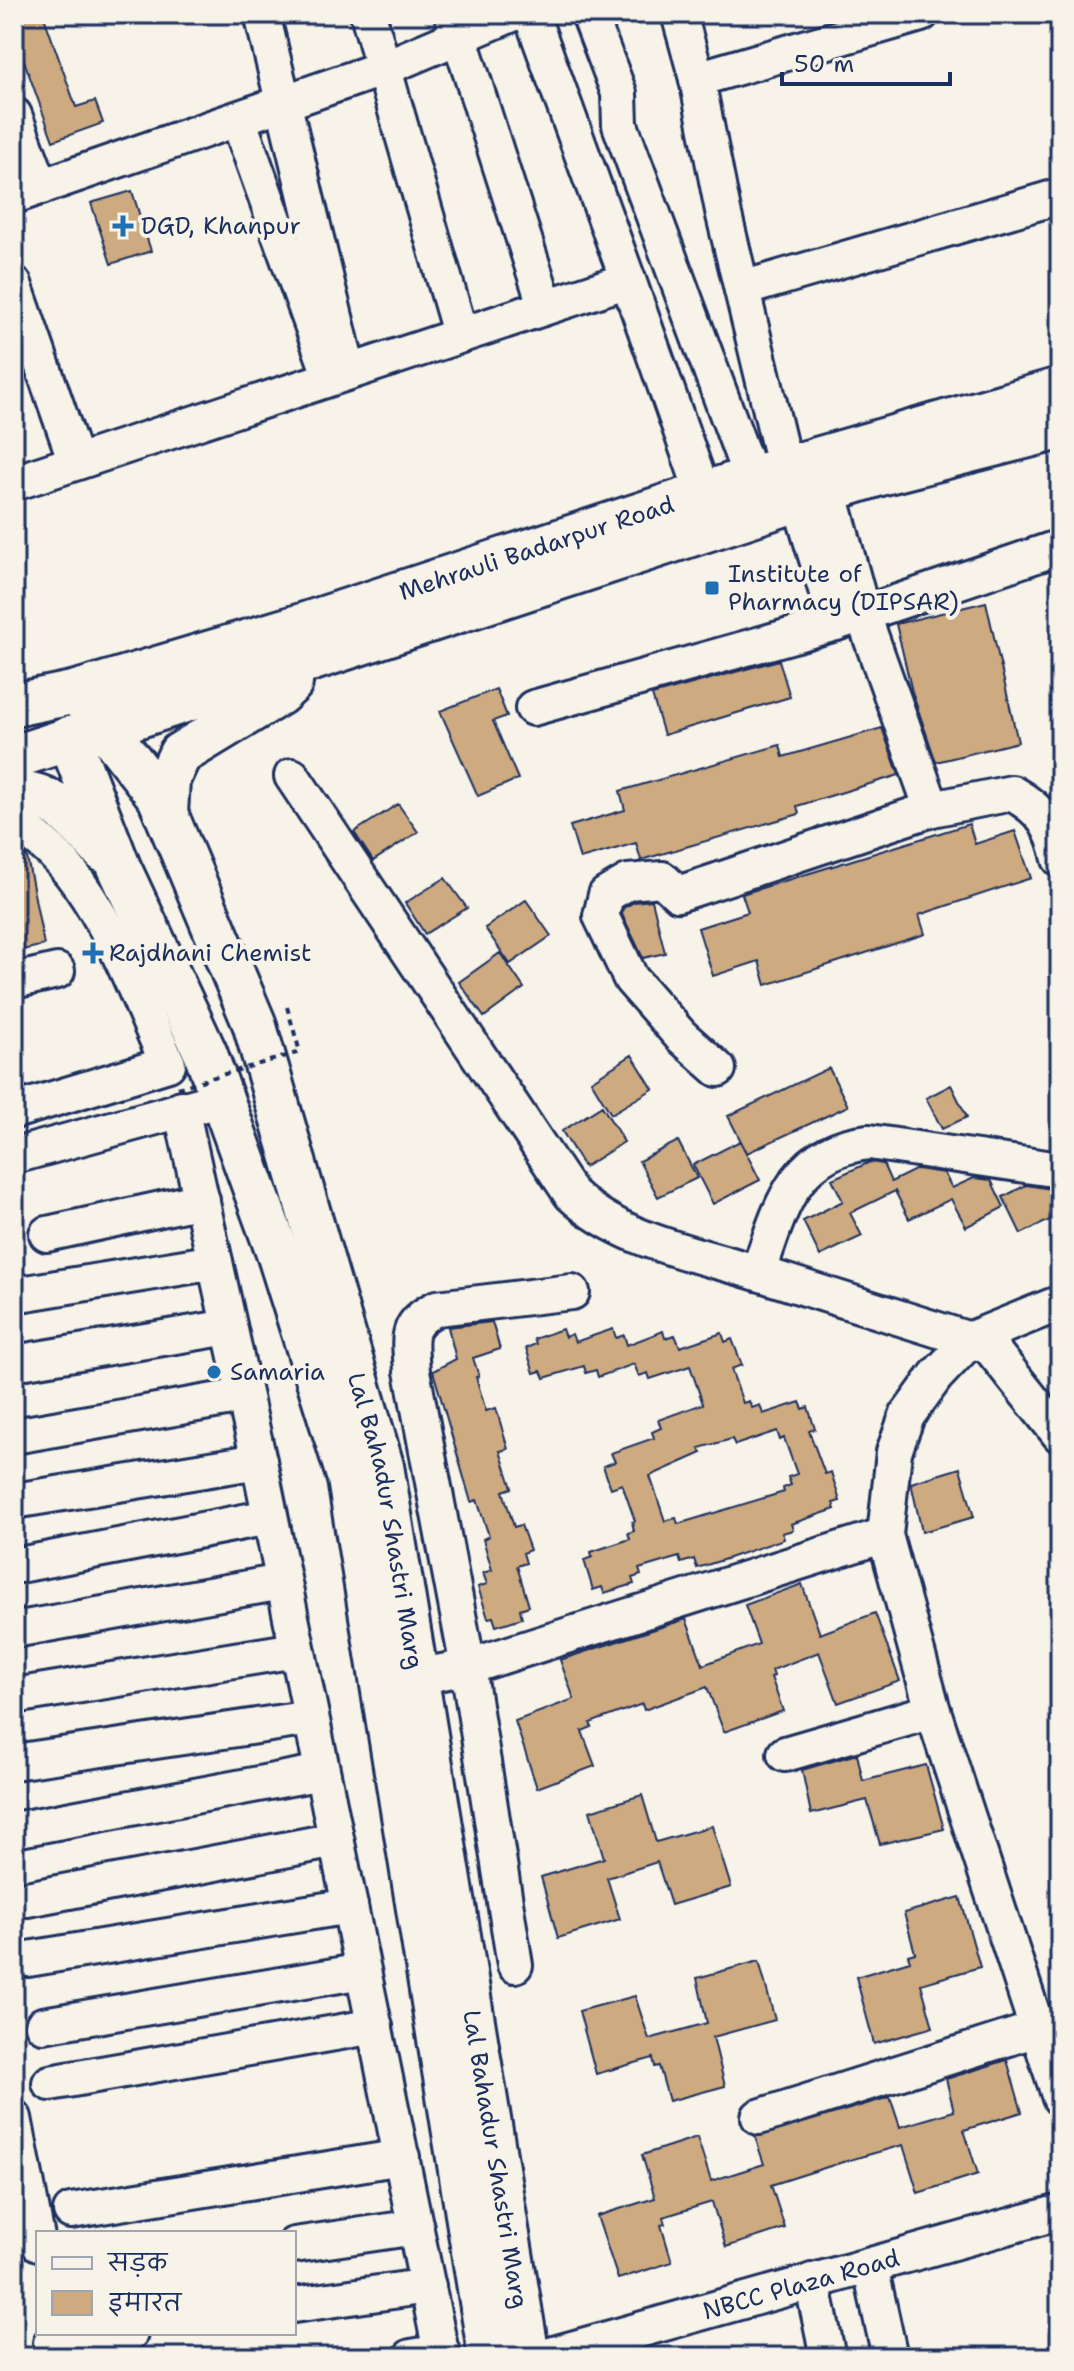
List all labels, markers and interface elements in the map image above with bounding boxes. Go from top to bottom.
scale bar [782,36,950,86]
text: 50 m [794,48,854,80]
place label: DGD, Khanpur [141,210,301,242]
marker: DGD, Khanpur [112,215,134,237]
street label: Mehrauli Badarpur Road [395,488,678,608]
place label: Institute of Pharmacy (DIPSAR) [728,558,959,618]
marker: Institute of Pharmacy (DIPSAR) [703,579,721,597]
place label: Rajdhani Chemist [109,937,311,969]
marker: Rajdhani Chemist [84,944,102,962]
place label: Samaria [230,1356,325,1388]
marker: Samaria [205,1363,223,1381]
street label: Lal Bahadur Shastri Marg [340,1369,431,1671]
street label: Lal Bahadur Shastri Marg [455,2008,536,2311]
legend [36,2231,296,2335]
street label: NBCC Plaza Road [699,2242,903,2327]
text: सड़क [106,2247,169,2279]
text: इमारत [108,2287,183,2319]

